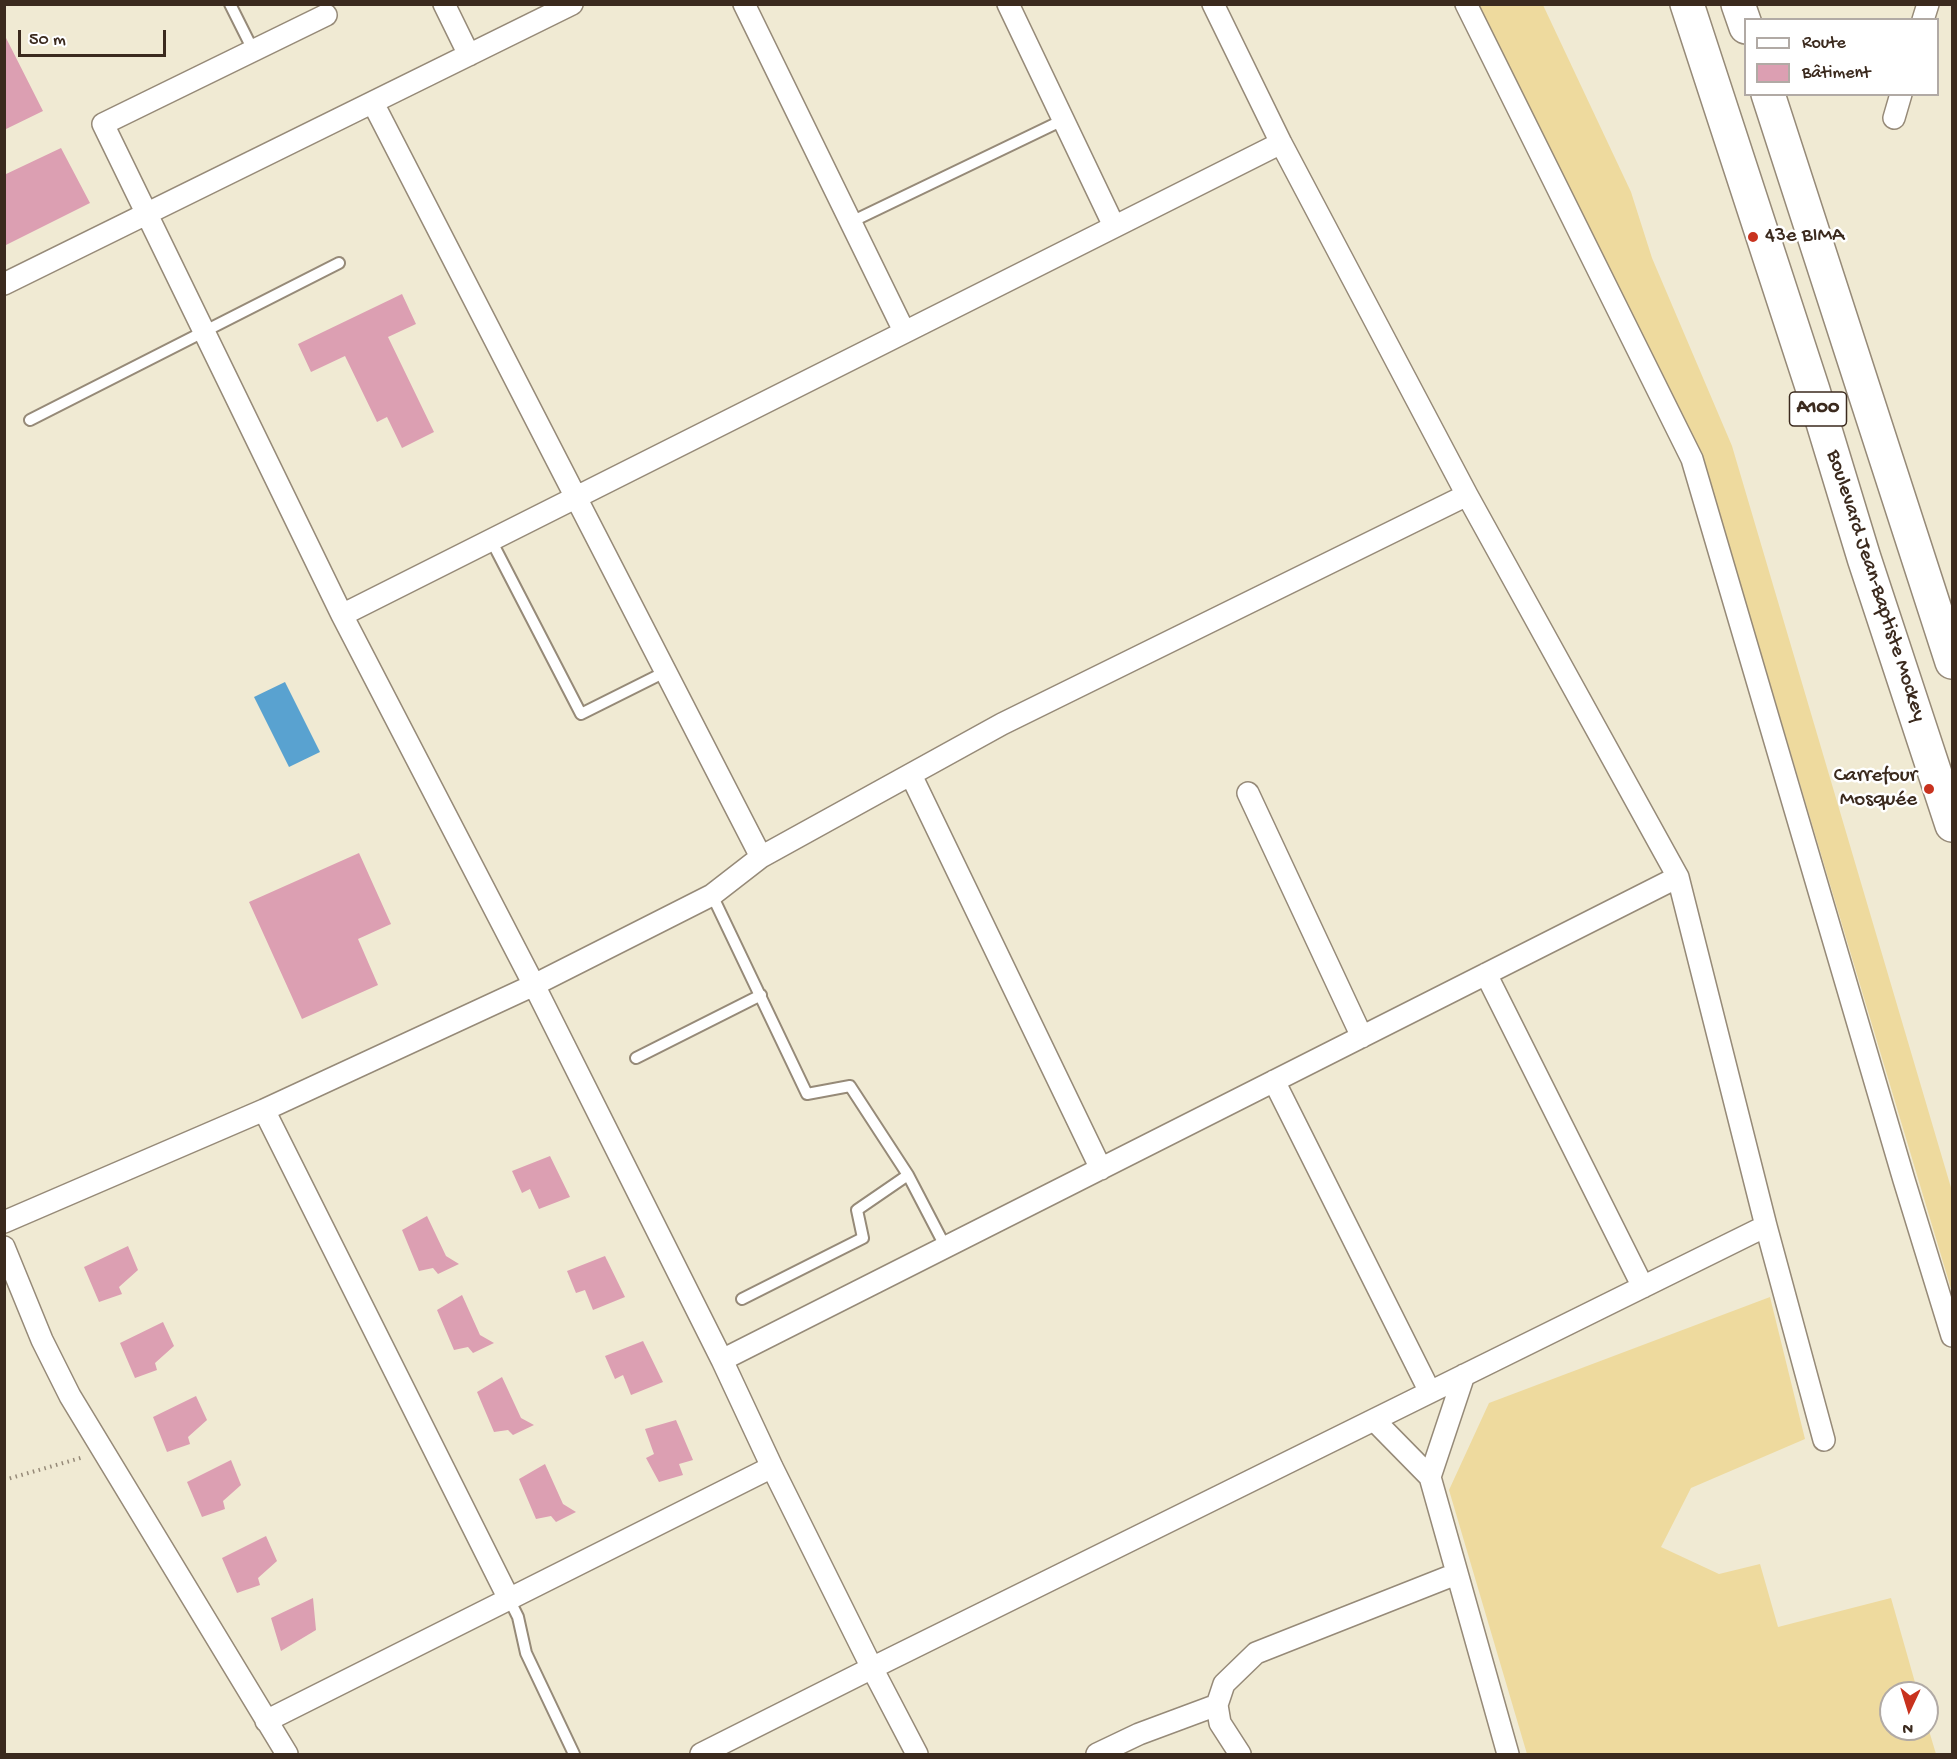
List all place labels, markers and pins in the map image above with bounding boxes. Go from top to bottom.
place label: 43e BIMA [1765,224,1844,250]
marker: 43e BIMA [1746,230,1760,244]
place label: Carrefour Mosquée [1834,764,1917,814]
marker: Carrefour Mosquée [1922,782,1936,796]

